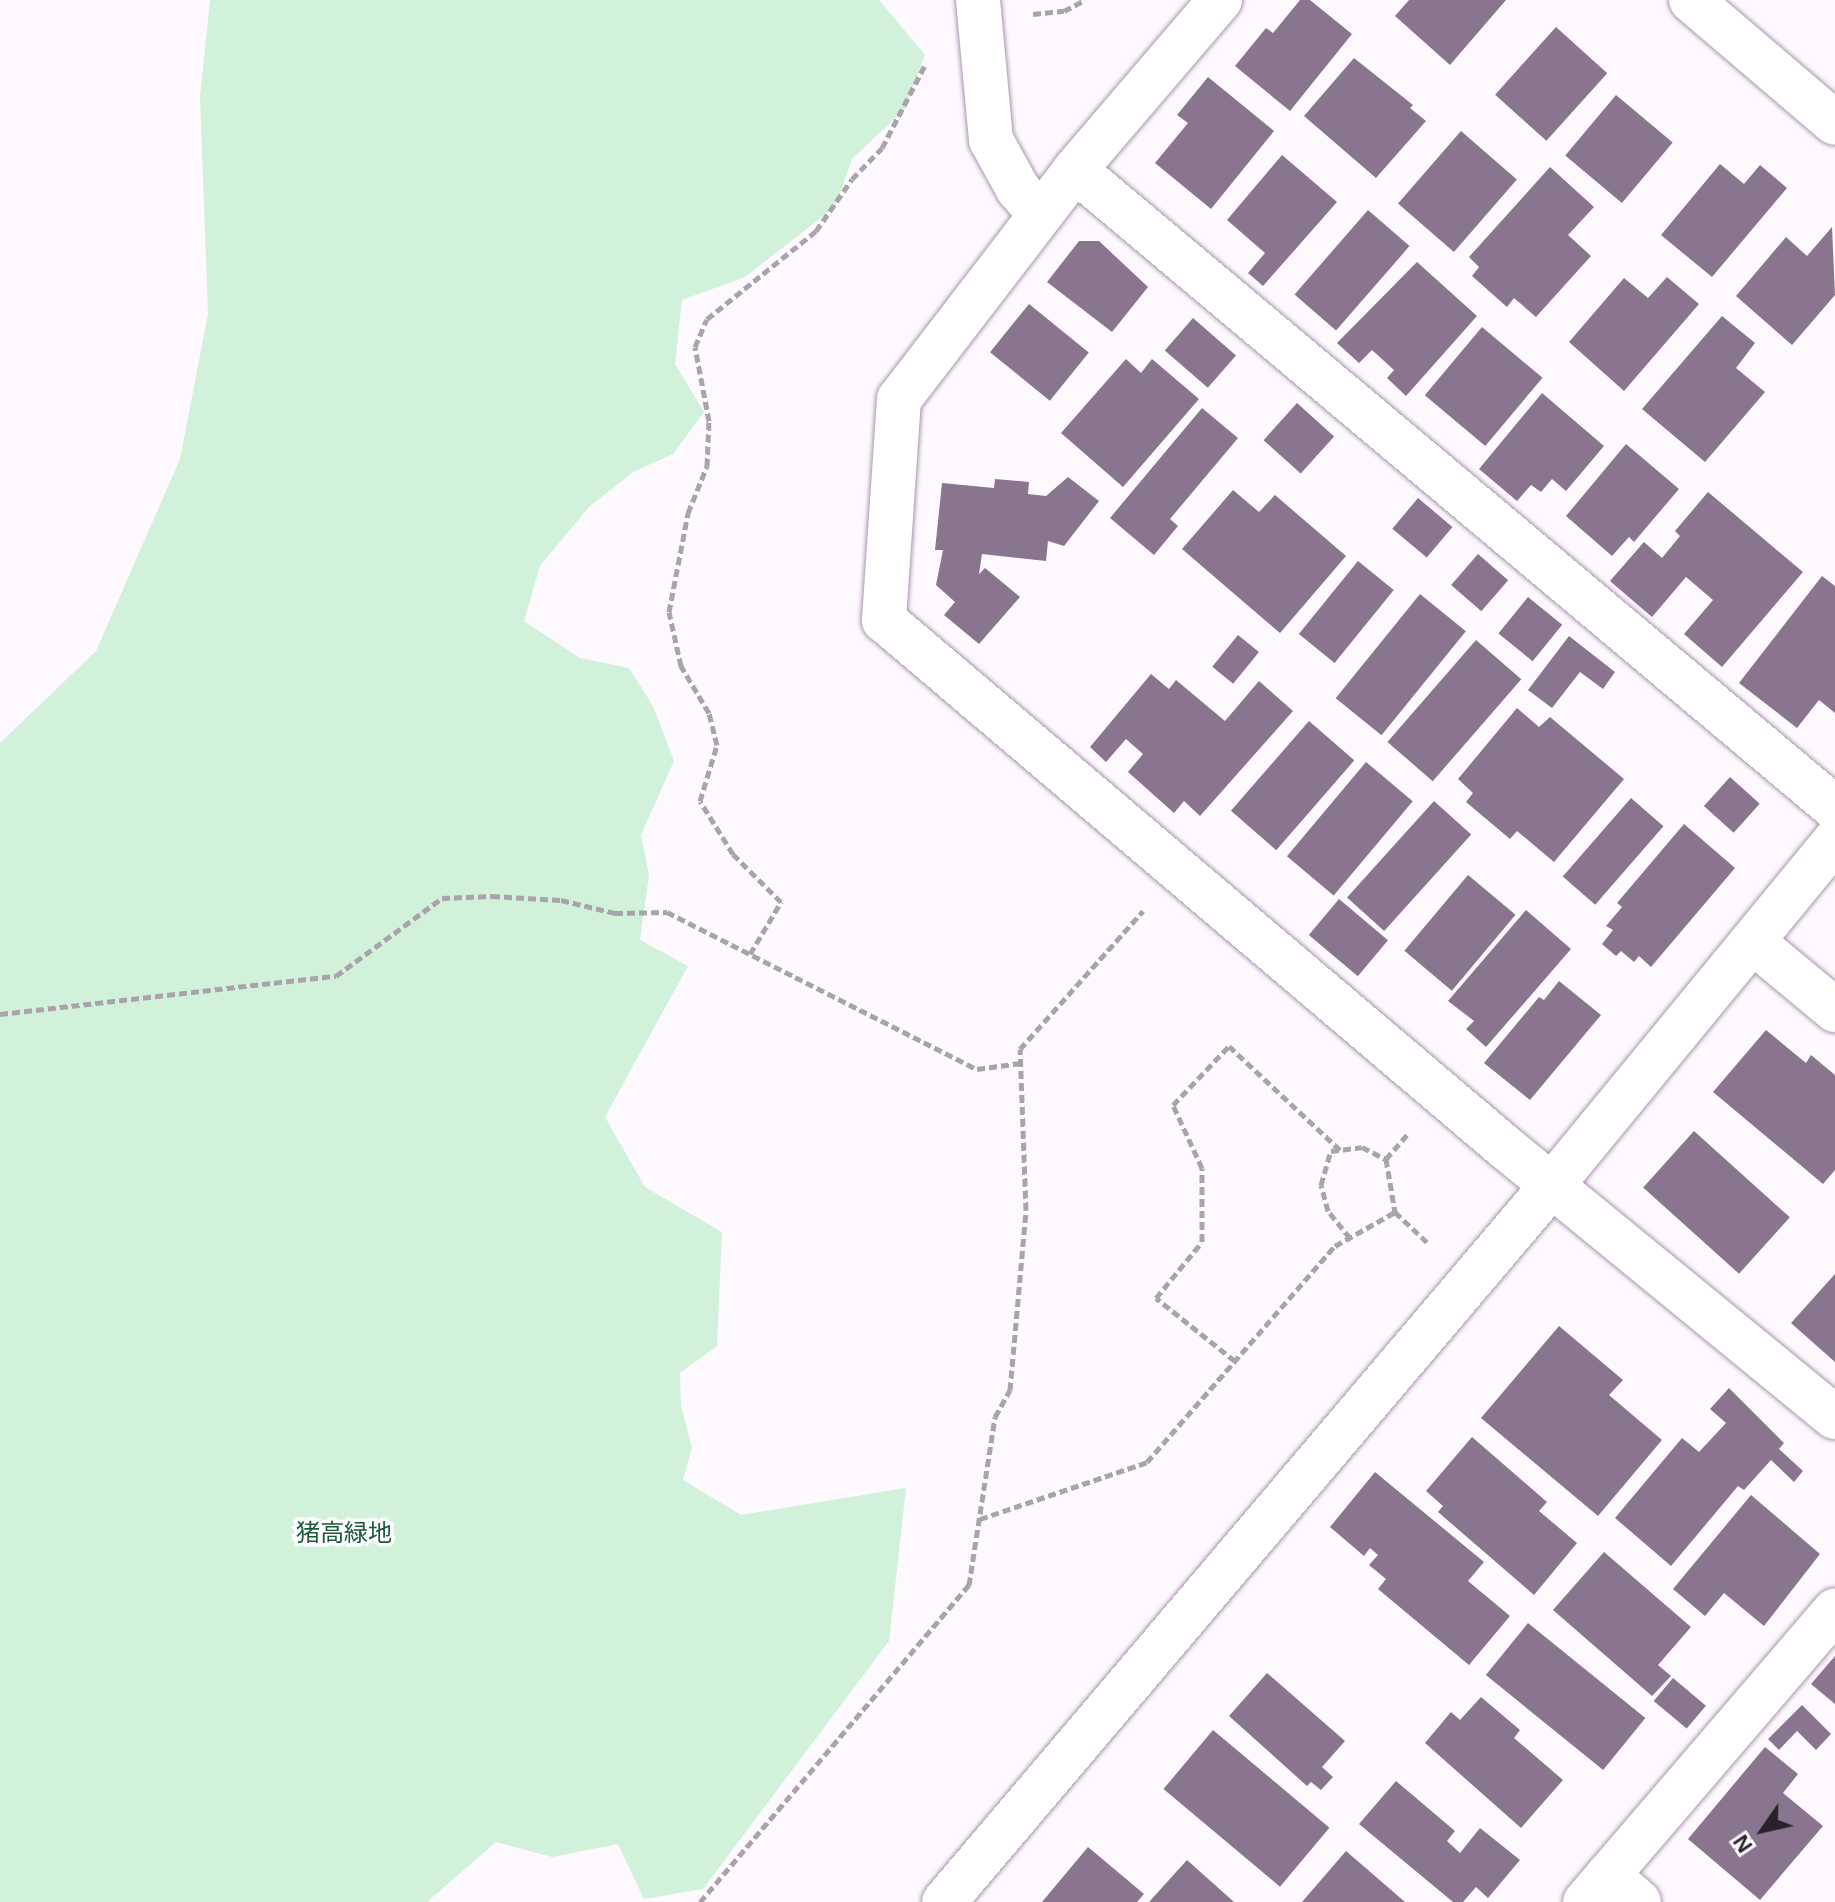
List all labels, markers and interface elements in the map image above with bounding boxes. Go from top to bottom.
park label: 猪高緑地 [296,1519,392,1547]
north arrow [1723,1790,1803,1870]
text: N [1728,1830,1757,1857]

